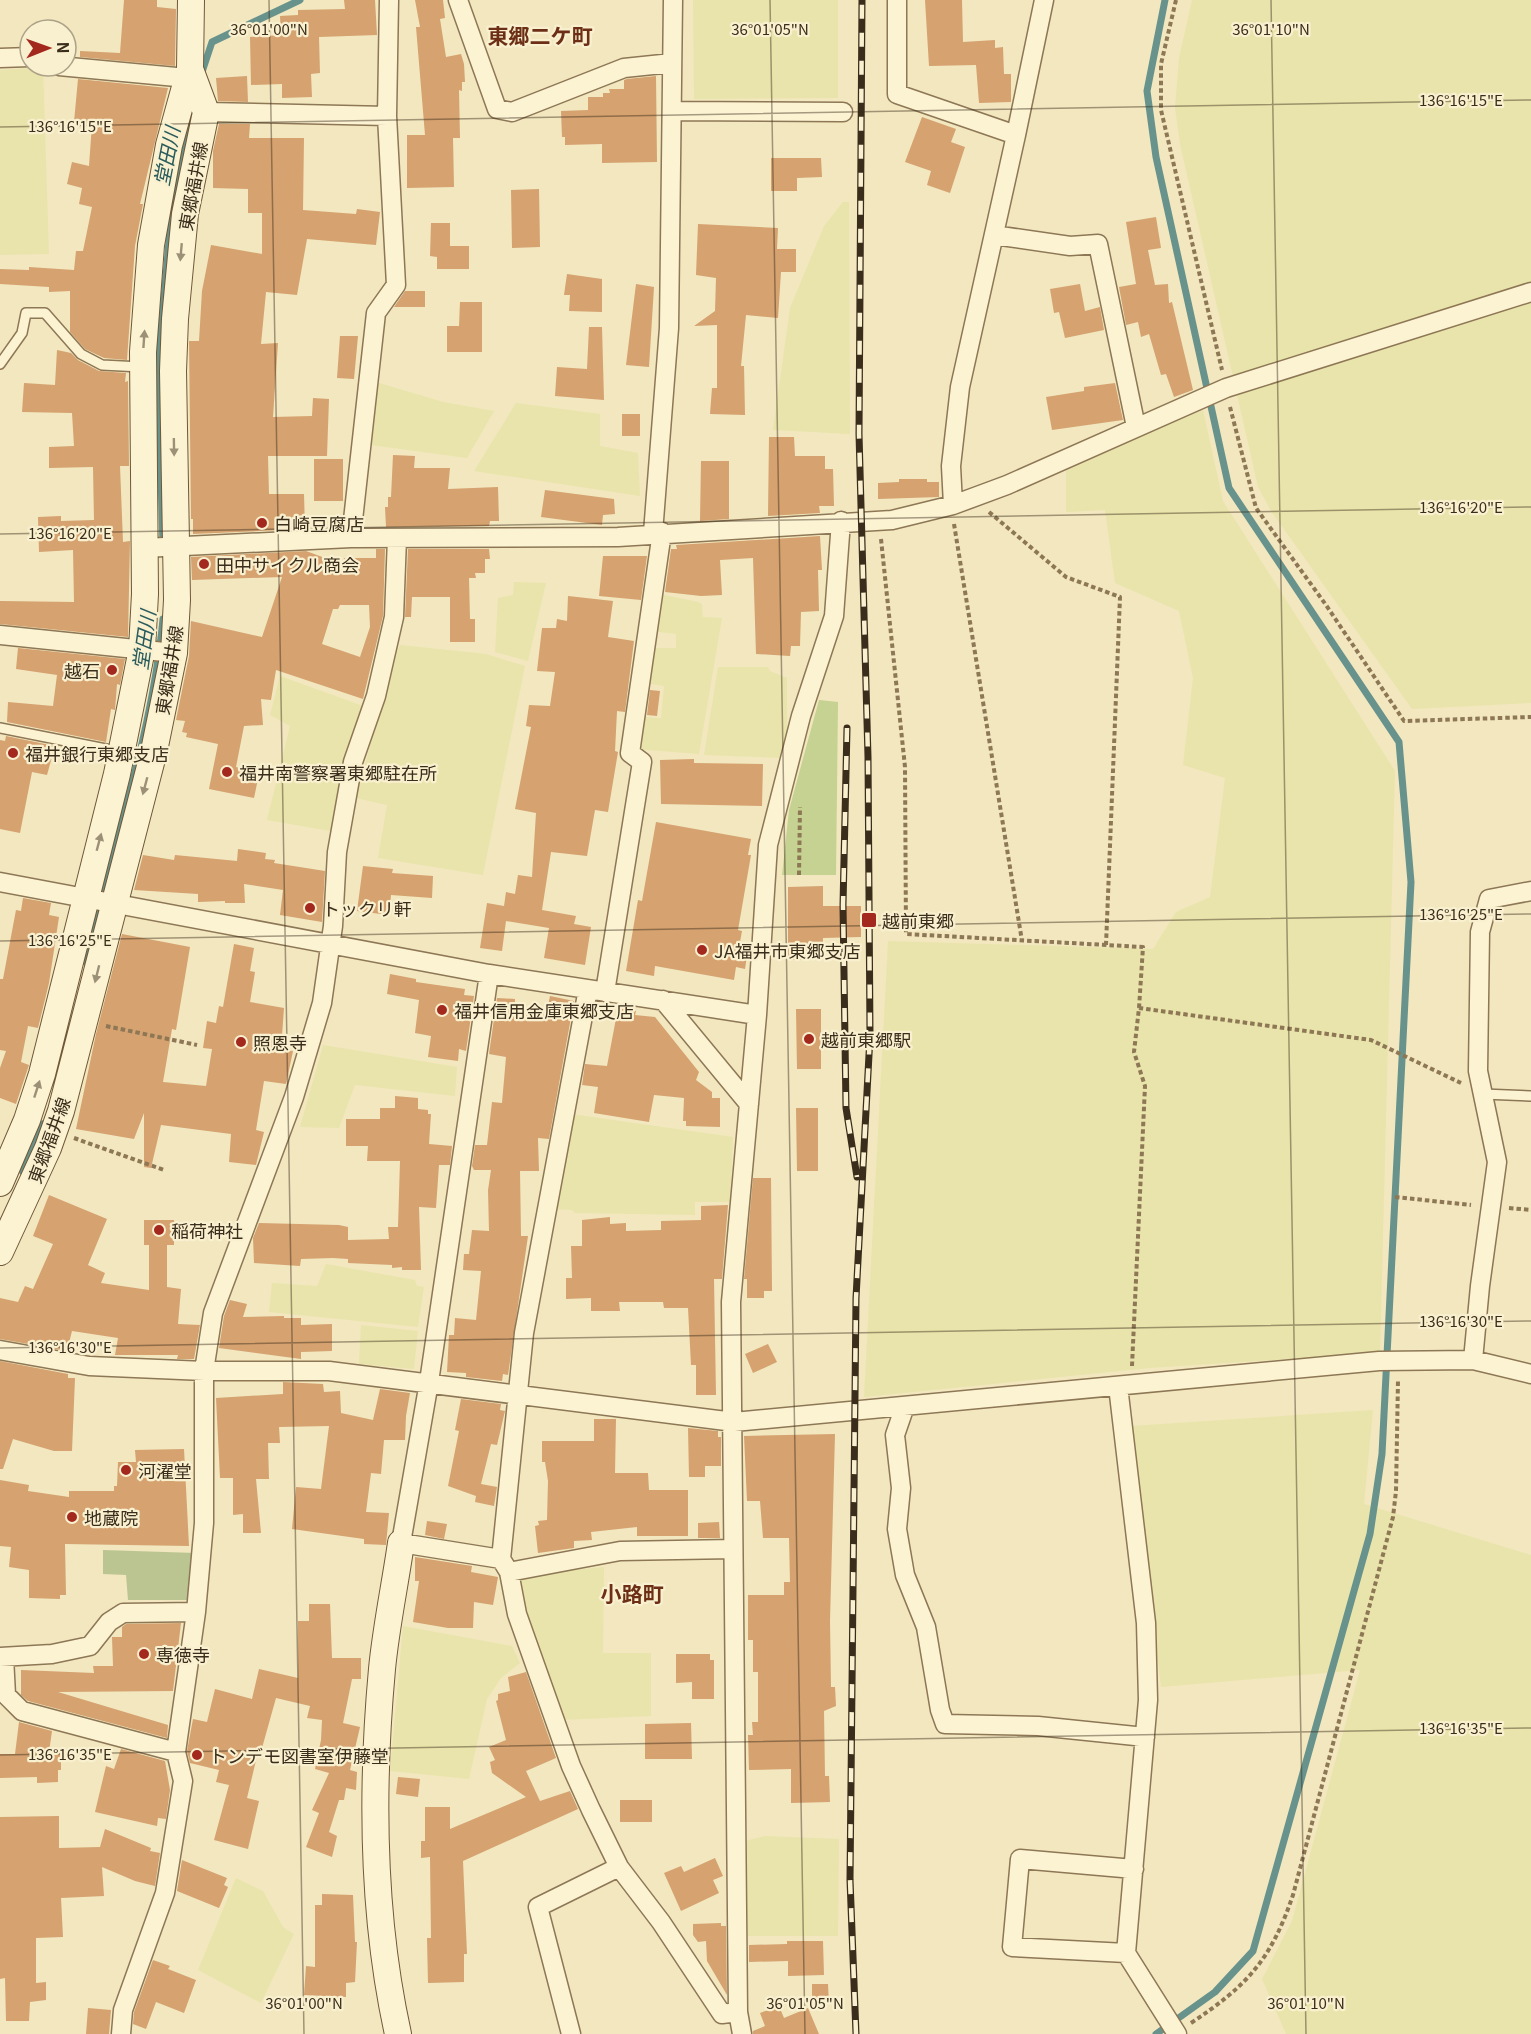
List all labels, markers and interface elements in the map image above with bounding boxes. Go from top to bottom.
north arrow [18,18,78,78]
text: 36°01'00"N [230,18,308,39]
text: 36°01'05"N [731,18,809,39]
text: 36°01'10"N [1232,18,1310,39]
district label: 東郷二ケ町 [488,20,593,50]
text: N [52,42,76,54]
text: 136°16'15"E [1419,89,1503,110]
text: 136°16'15"E [28,115,112,136]
water label: 堂田川 [146,122,186,188]
street label: 東郷福井線 [171,139,213,233]
one-way arrow [176,243,186,262]
one-way arrow [139,330,148,349]
one-way arrow [170,437,179,456]
text: 136°16'20"E [1419,496,1503,517]
place label: 白崎豆腐店 [274,510,364,536]
marker: 白崎豆腐店 [255,516,269,530]
text: 136°16'20"E [28,522,112,543]
place label: 田中サイクル商会 [216,551,359,577]
marker: 田中サイクル商会 [197,557,211,571]
water label: 堂田川 [124,606,162,672]
street label: 東郷福井線 [148,624,188,716]
place label: 越石 [64,657,100,683]
marker: 越石 [105,663,119,677]
place label: 福井銀行東郷支店 [25,740,169,766]
marker: 福井銀行東郷支店 [6,746,20,760]
place label: 福井南警察署東郷駐在所 [239,759,437,785]
marker: 福井南警察署東郷駐在所 [220,765,234,779]
one-way arrow [140,777,149,795]
one-way arrow [95,833,105,851]
place label: トックリ軒 [322,895,412,921]
marker: トックリ軒 [303,901,317,915]
text: 136°16'25"E [1419,903,1503,924]
place label: 越前東郷 [882,907,954,933]
marker: 越前東郷 [860,911,878,929]
text: 136°16'25"E [28,929,112,950]
place label: JA福井市東郷支店 [714,937,861,963]
marker: JA福井市東郷支店 [695,943,709,957]
one-way arrow [91,965,101,984]
place label: 福井信用金庫東郷支店 [454,997,634,1023]
marker: 福井信用金庫東郷支店 [435,1003,449,1017]
place label: 越前東郷駅 [821,1026,911,1052]
place label: 照恩寺 [253,1029,307,1055]
marker: 越前東郷駅 [802,1032,816,1046]
marker: 照恩寺 [234,1035,248,1049]
one-way arrow [33,1080,42,1098]
street label: 東郷福井線 [20,1093,76,1187]
place label: 稲荷神社 [171,1217,243,1243]
marker: 稲荷神社 [152,1223,166,1237]
text: 136°16'30"E [1419,1310,1503,1331]
text: 136°16'30"E [28,1336,112,1357]
place label: 河濯堂 [138,1457,192,1483]
marker: 河濯堂 [119,1463,133,1477]
place label: 地蔵院 [84,1504,138,1530]
marker: 地蔵院 [65,1510,79,1524]
district label: 小路町 [601,1578,664,1608]
place label: 専徳寺 [156,1641,210,1667]
marker: 専徳寺 [137,1647,151,1661]
text: 136°16'35"E [1419,1717,1503,1738]
place label: トンデモ図書室伊藤堂 [209,1742,389,1768]
text: 136°16'35"E [28,1743,112,1764]
marker: トンデモ図書室伊藤堂 [190,1748,204,1762]
text: 36°01'00"N [265,1992,343,2013]
text: 36°01'05"N [766,1992,844,2013]
text: 36°01'10"N [1267,1992,1345,2013]

